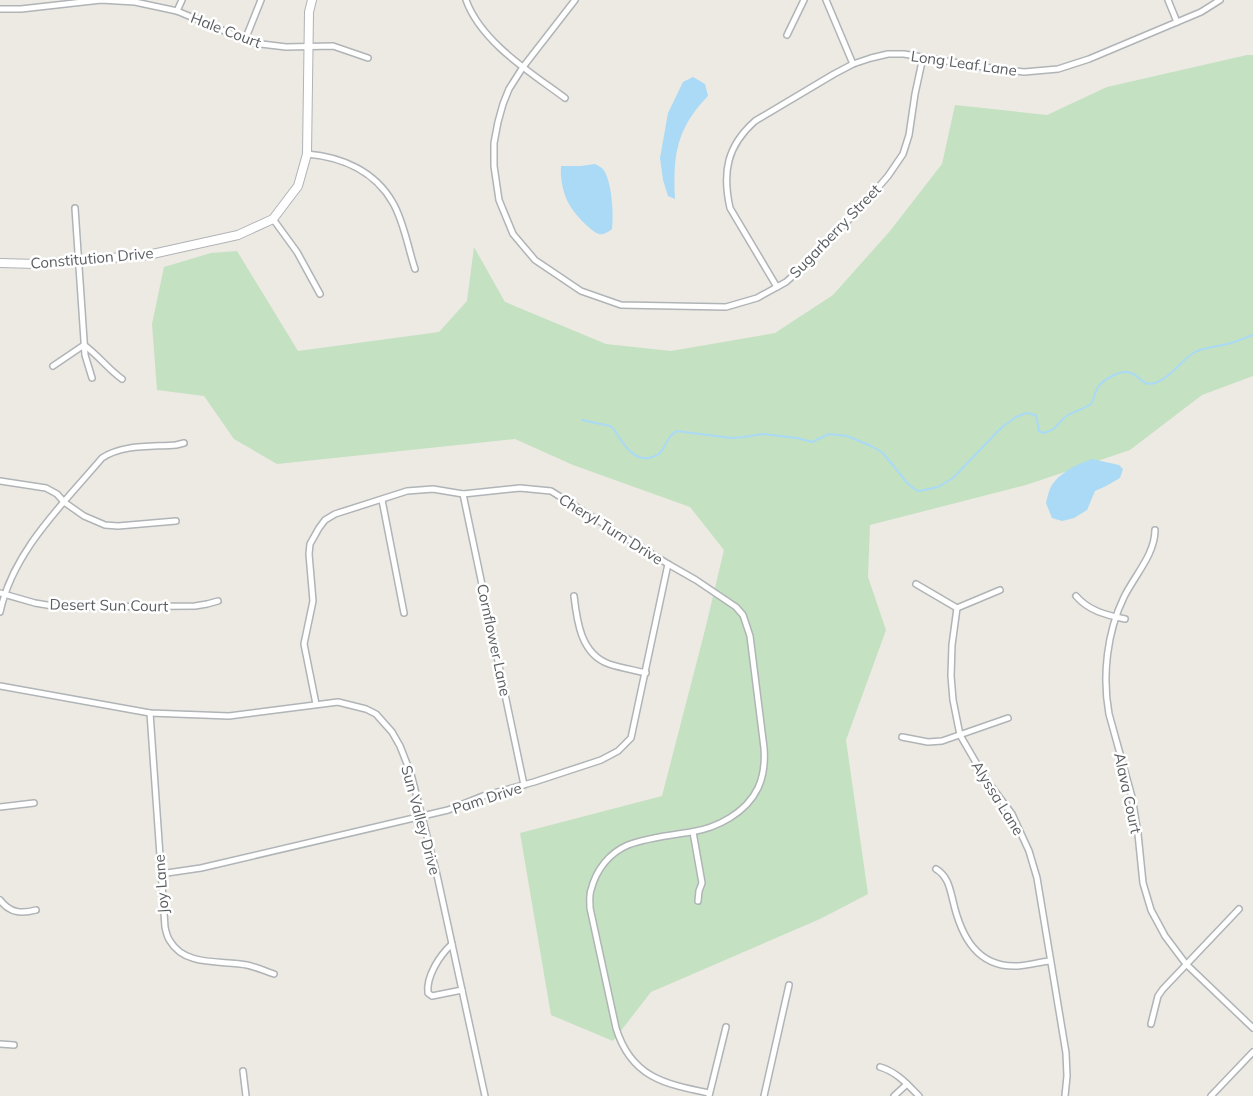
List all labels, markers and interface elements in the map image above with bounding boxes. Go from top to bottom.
street label: Hale Court [188,8,264,52]
street label: Long Leaf Lane [910,46,1018,80]
street label: Sugarberry Street [785,180,885,282]
street label: Constitution Drive [30,243,154,273]
street label: Cheryl Turn Drive [555,489,667,569]
street label: Cornflower Lane [473,582,515,698]
street label: Desert Sun Court [49,594,169,616]
street label: Alava Court [1110,751,1146,835]
street label: Alyssa Lane [968,757,1028,839]
street label: Sun Valley Drive [397,763,445,877]
street label: Pam Drive [450,778,524,818]
street label: Joy Lane [149,854,173,914]

